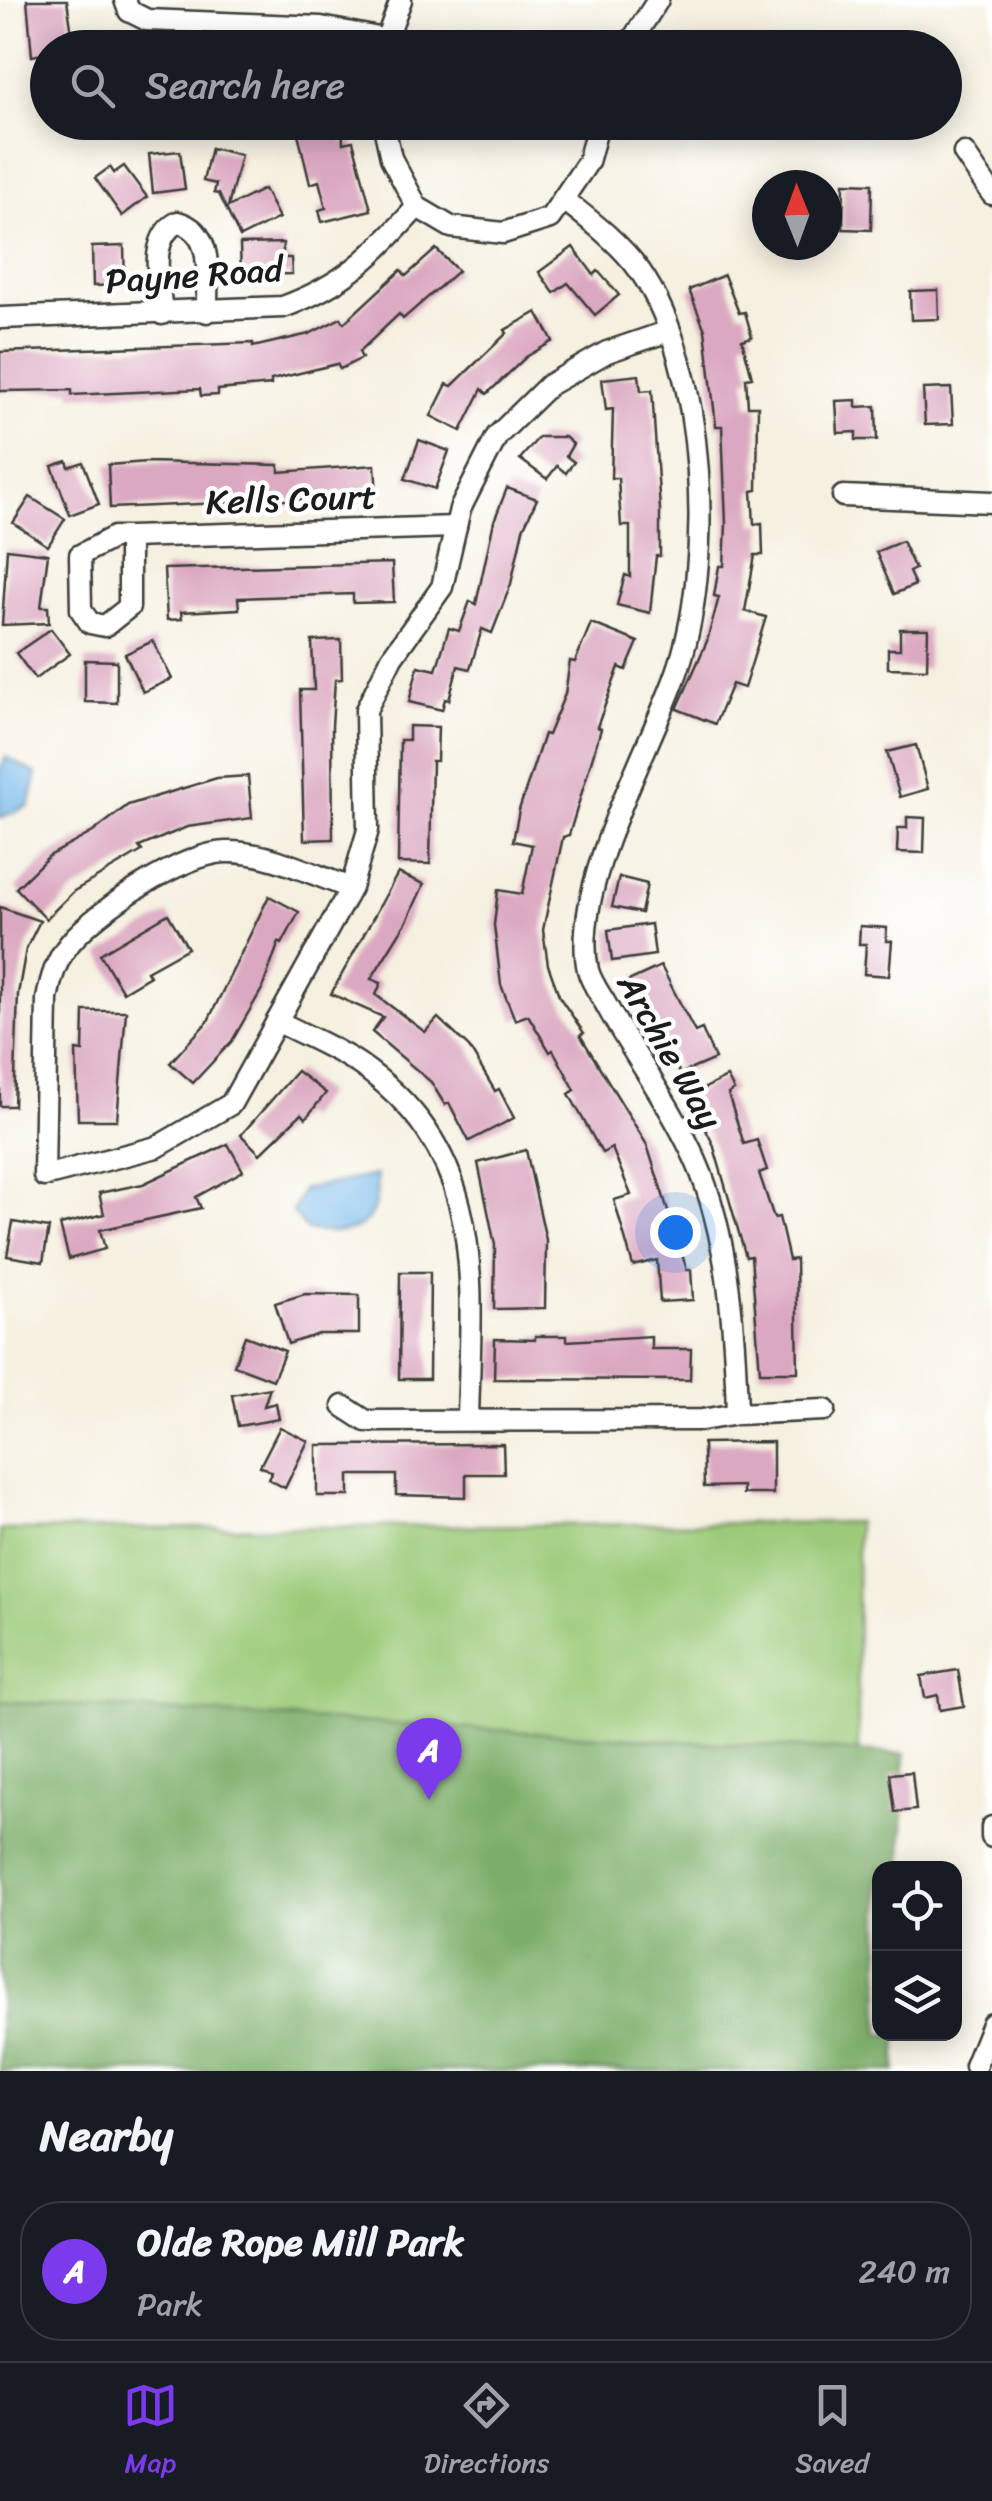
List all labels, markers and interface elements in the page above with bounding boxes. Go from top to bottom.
search box [30,30,962,140]
text: Search here [145,52,345,119]
icon: search [65,58,120,113]
north arrow [752,170,842,260]
street label: Payne Road [103,238,287,312]
street label: Kells Court [205,465,377,533]
street label: Archie Way [600,960,740,1142]
your location [650,1207,701,1258]
pin: A [396,1718,462,1800]
map controls [872,1861,962,2041]
button: locate [872,1861,962,1951]
button: layers [872,1951,962,2041]
text: Nearby [40,2099,173,2173]
text: Olde Rope Mill Park [137,2209,464,2276]
text: A [64,2243,85,2300]
text: 240 m [858,2243,950,2300]
text: Park [137,2276,203,2333]
tab: Map [123,2378,178,2487]
tab: Directions [424,2378,549,2487]
tab: Saved [795,2378,869,2487]

